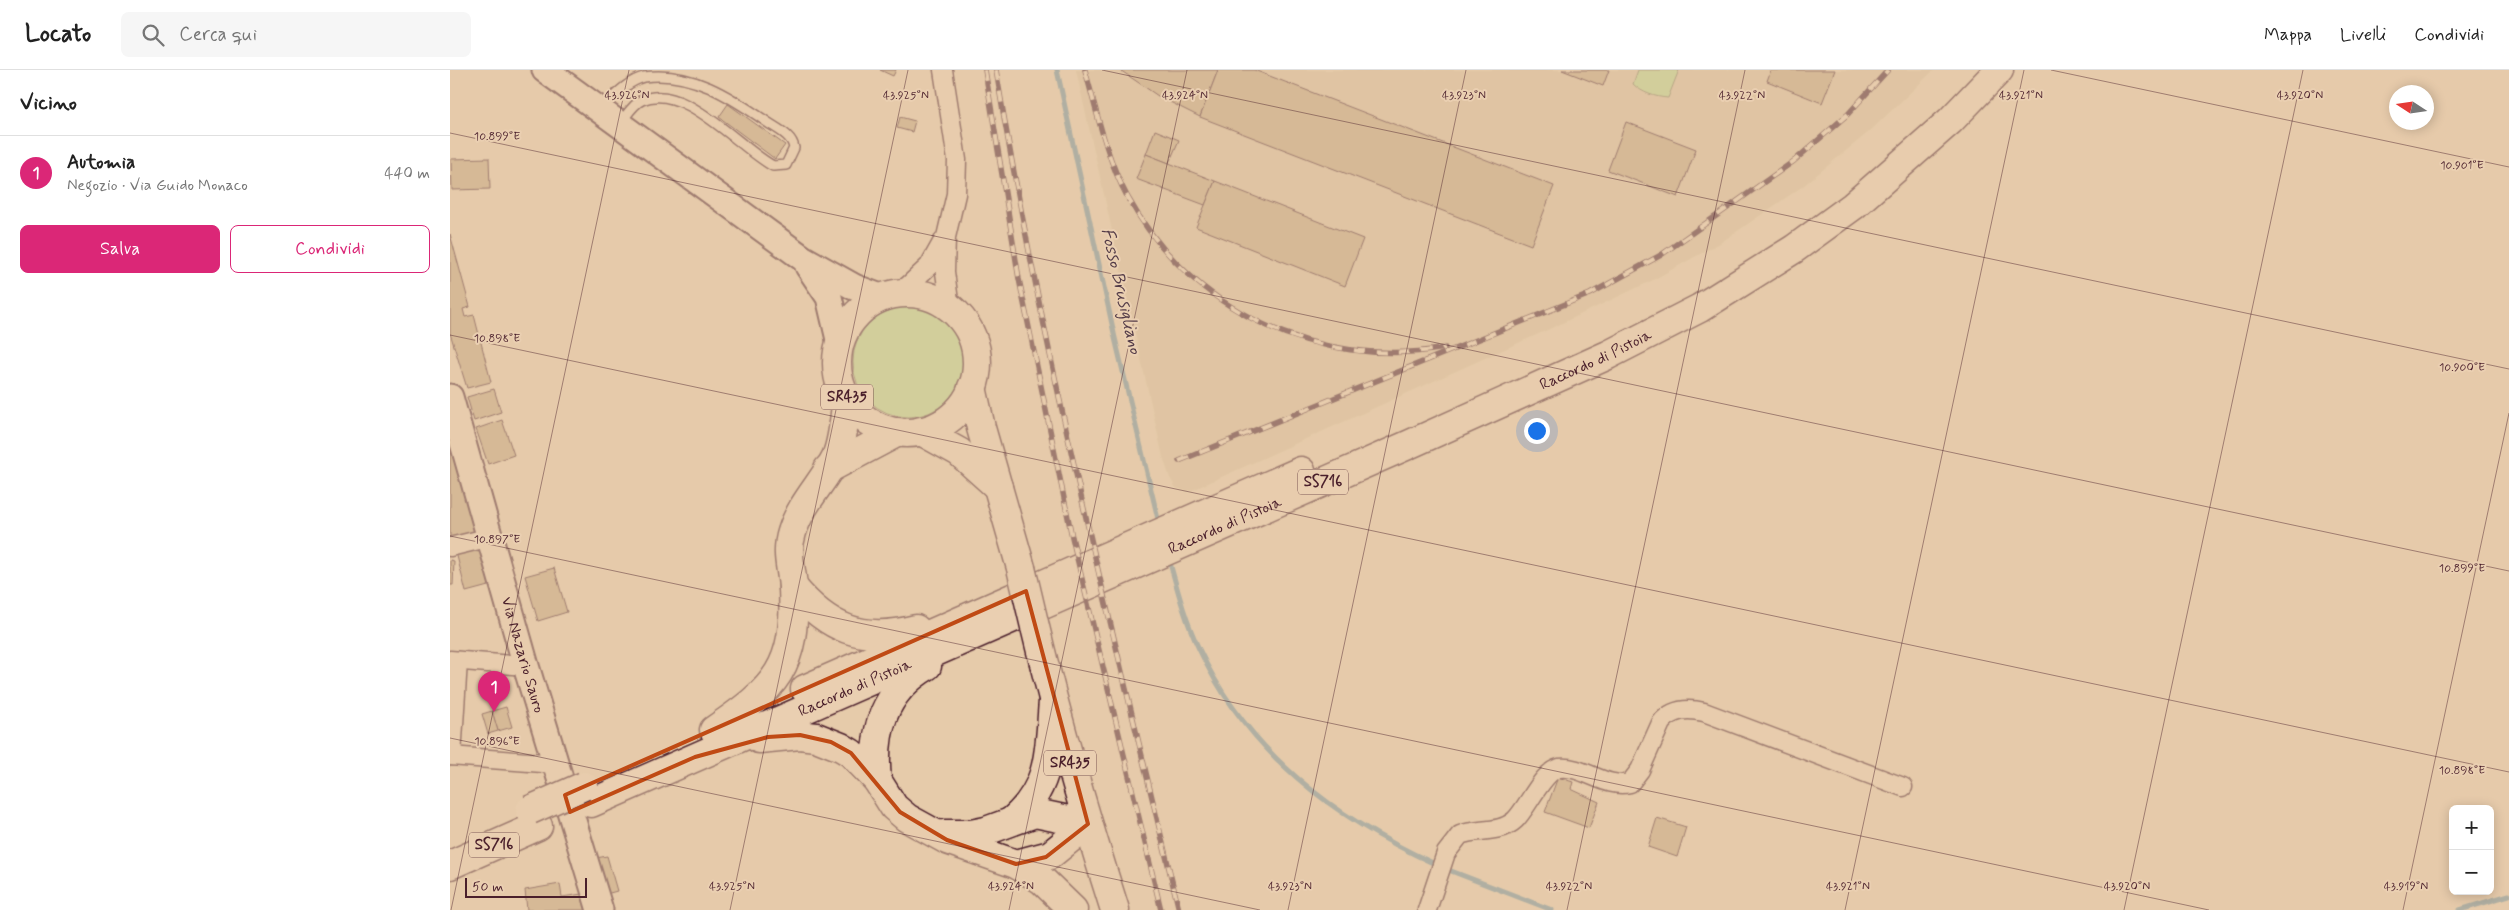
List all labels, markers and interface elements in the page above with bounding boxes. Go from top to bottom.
search box [121,12,471,57]
text: Locato [25,19,91,50]
icon: search [139,21,167,49]
text: Cerca qui [179,22,257,47]
text: Mappa [2264,23,2312,47]
text: Livelli [2340,23,2386,47]
text: Condividi [2414,23,2484,47]
north arrow [2389,85,2434,130]
text: 43.926°N [605,88,649,104]
text: 43.925°N [883,88,929,104]
text: 43.924°N [1162,88,1208,104]
text: 43.923°N [1442,88,1486,104]
text: 43.922°N [1719,88,1765,104]
text: 43.921°N [1999,88,2043,104]
text: 43.920°N [2277,88,2323,104]
text: Vicino [20,89,77,117]
text: 10.899°E [474,129,520,145]
text: Automia [67,150,135,175]
text: 10.901°E [2440,158,2484,174]
text: 1 [32,163,40,184]
text: 440 m [384,163,430,184]
text: Negozio · Via Guido Monaco [67,175,248,196]
button: Salva [20,225,220,273]
button: Condividi [230,225,430,273]
water label: Fosso Brusigliano [1095,226,1147,357]
street label: Raccordo di Pistoia [1536,324,1655,395]
text: 10.898°E [474,331,520,347]
text: 10.900°E [2439,360,2485,376]
road number: SR435 [821,384,873,410]
your location [1524,418,1550,444]
road number: SS716 [1298,470,1348,494]
street label: Raccordo di Pistoia [1165,491,1285,559]
text: 10.897°E [474,532,520,548]
text: 10.899°E [2439,561,2485,577]
street label: Via Nazario Sauro [496,594,550,716]
street label: Raccordo di Pistoia [795,653,915,721]
pin: 1 [478,671,510,712]
text: 10.896°E [474,734,520,750]
road number: SR435 [1044,750,1096,776]
text: 10.898°E [2439,763,2485,779]
map controls [2449,805,2494,895]
button: + [2449,805,2494,850]
road number: SS716 [469,832,519,858]
button: − [2449,850,2494,895]
scale bar [465,875,588,898]
text: 50 m [472,878,503,896]
text: 43.925°N [709,879,755,895]
text: 43.924°N [988,879,1034,895]
text: 43.923°N [1268,879,1312,895]
text: 43.922°N [1546,879,1592,895]
text: 43.921°N [1826,879,1870,895]
text: 43.920°N [2104,879,2150,895]
text: 43.919°N [2384,879,2428,895]

